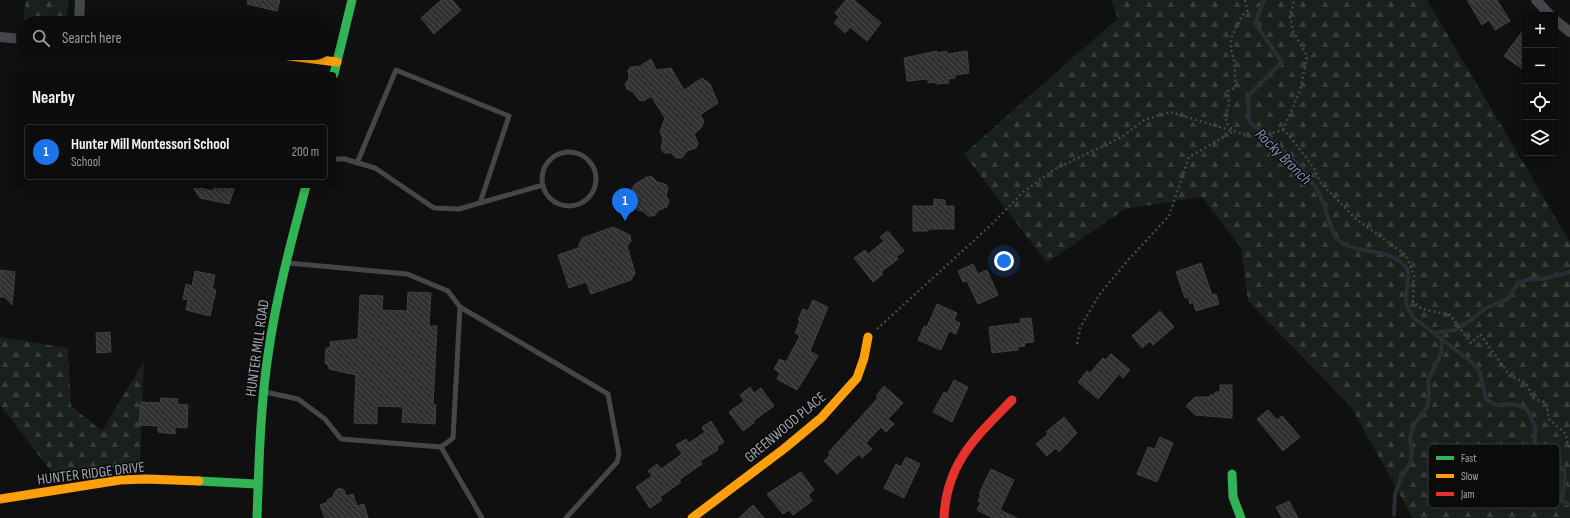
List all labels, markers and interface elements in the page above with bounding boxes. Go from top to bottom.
map controls [1522,12,1558,156]
button: + [1522,12,1558,48]
search box [16,16,336,60]
icon: search [30,27,52,49]
text: Search here [62,29,122,48]
button: − [1522,48,1558,84]
button: locate [1522,84,1558,120]
text: Nearby [32,88,75,108]
button: layers [1522,120,1558,156]
water label: Rocky Branch [1251,125,1315,189]
text: Hunter Mill Montessori School [71,135,229,154]
text: 1 [43,144,49,160]
text: 200 m [292,144,319,160]
text: School [71,154,101,170]
pin: 1 [612,188,638,221]
your location [994,251,1014,271]
street label: HUNTER MILL ROAD [241,298,274,398]
street label: GREENWOOD PLACE [741,388,830,467]
legend [1428,444,1560,508]
text: Fast [1461,452,1477,465]
street label: HUNTER RIDGE DRIVE [36,457,146,490]
text: Slow [1461,470,1478,483]
text: Jam [1460,488,1475,501]

